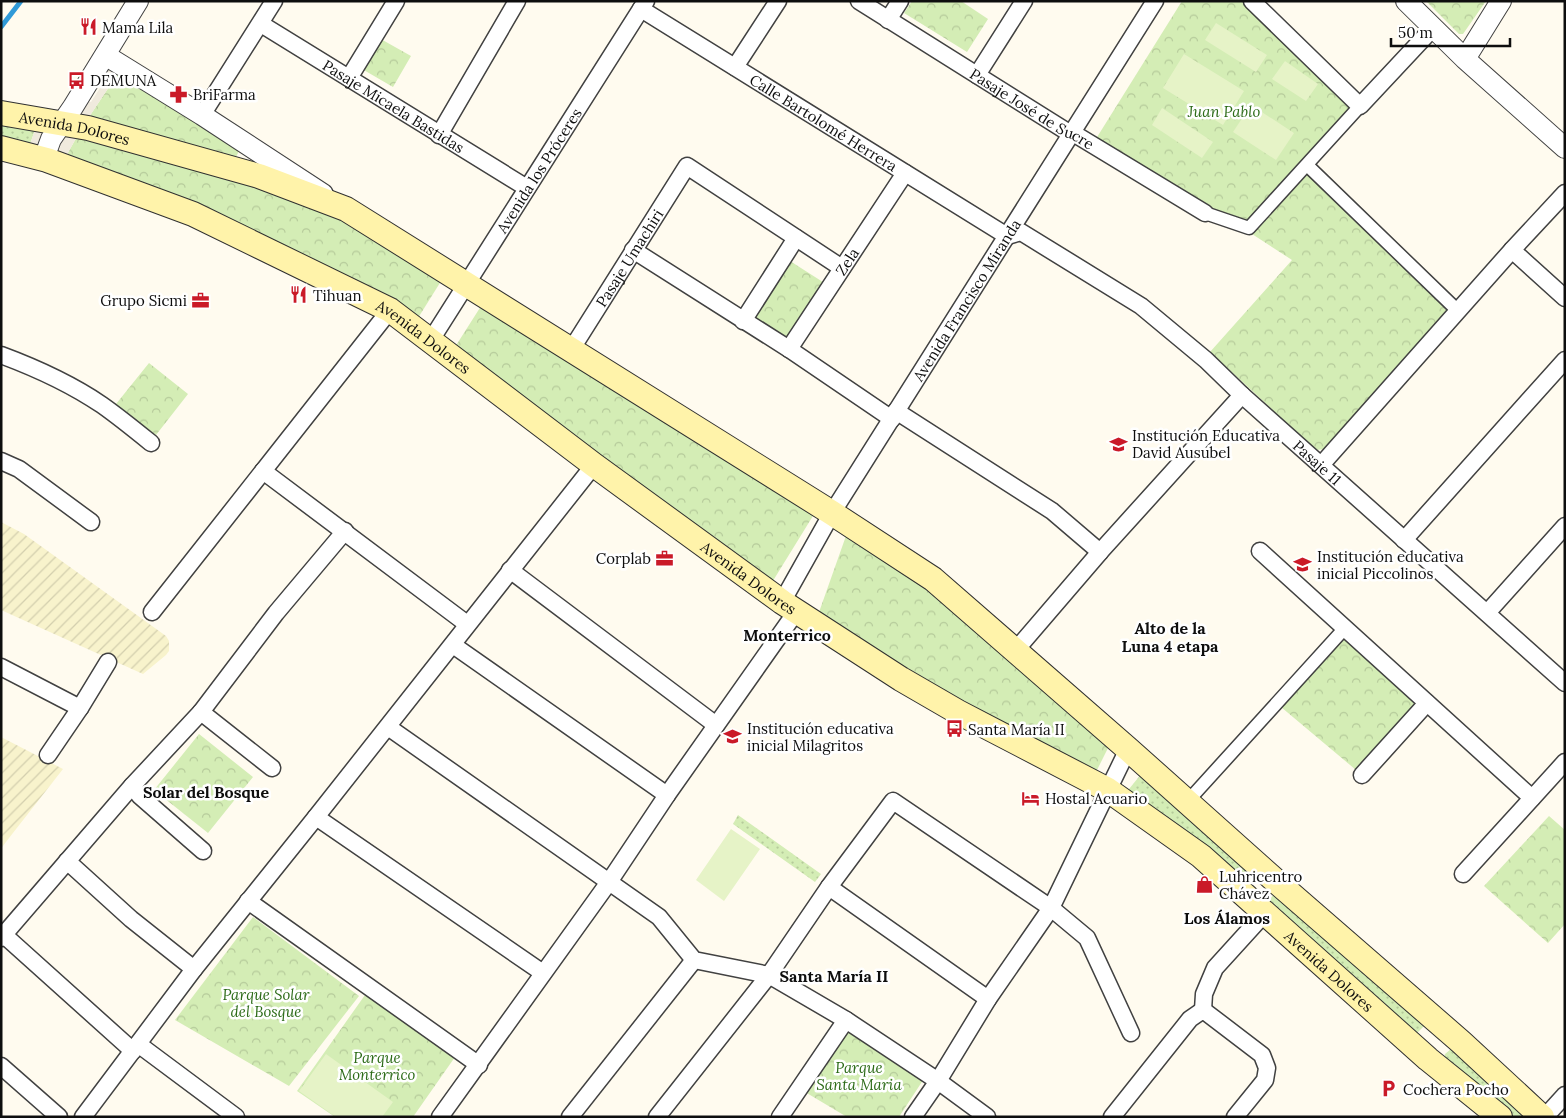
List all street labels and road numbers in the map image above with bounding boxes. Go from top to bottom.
street label: Pasaje Micaela Bastidas [319,55,468,157]
street label: Pasaje José de Sucre [967,64,1098,153]
street label: Calle Bartolomé Herrera [747,69,901,175]
street label: Avenida los Próceres [491,104,585,237]
street label: Avenida Dolores [17,107,132,149]
street label: Pasaje Umachiri [591,205,667,310]
street label: Avenida Francisco Miranda [908,215,1025,385]
street label: Zela [831,244,863,279]
street label: Avenida Dolores [372,295,475,378]
street label: Pasaje 11 [1289,436,1346,489]
street label: Avenida Dolores [697,536,800,618]
street label: Avenida Dolores [1280,925,1378,1016]

